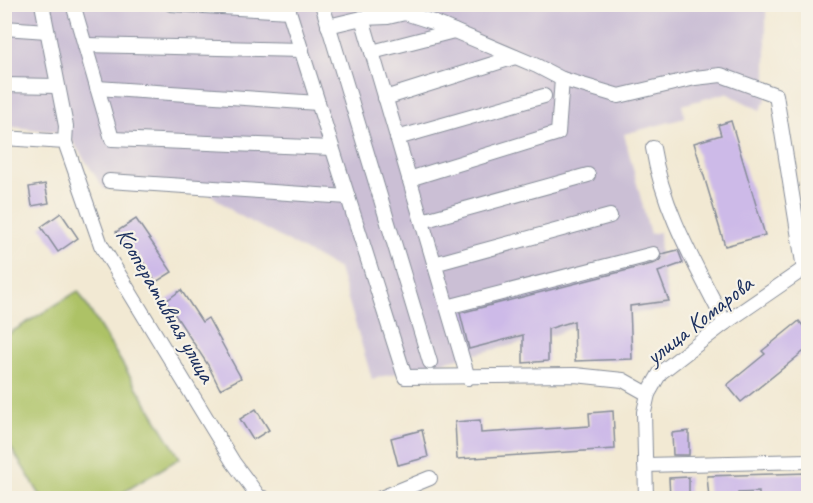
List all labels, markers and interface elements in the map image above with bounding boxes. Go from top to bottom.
street label: Кооперативная улица [110,222,223,389]
street label: улица Комарова [638,268,760,373]

